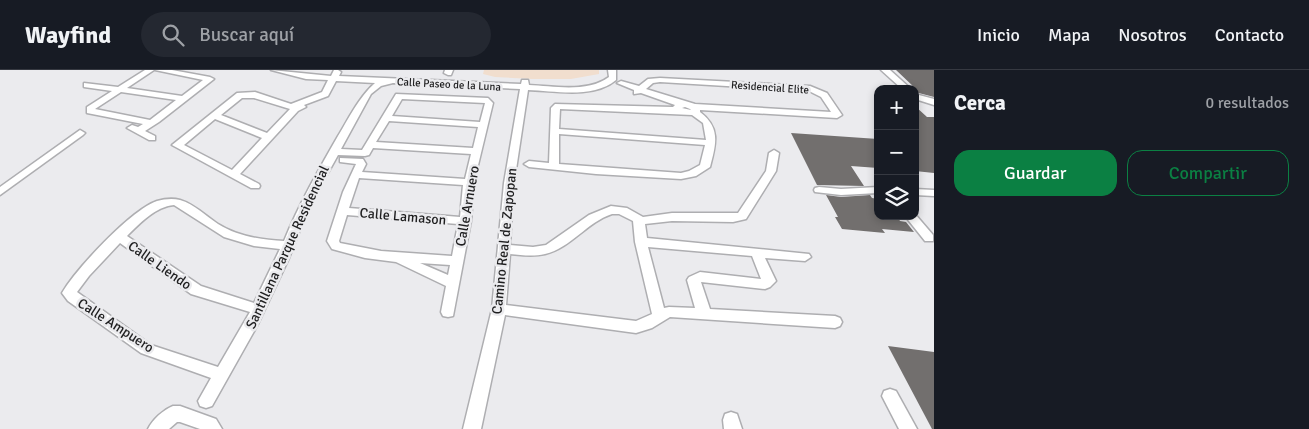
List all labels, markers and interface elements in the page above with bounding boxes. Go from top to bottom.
search box [141,12,491,57]
text: Wayfind [25,20,111,50]
icon: search [159,21,187,49]
text: Buscar aquí [199,23,294,47]
text: Inicio [977,24,1020,46]
text: Mapa [1048,24,1090,46]
text: Nosotros [1118,24,1187,46]
text: Contacto [1215,24,1284,46]
street label: Calle Paseo de la Luna [397,75,502,94]
street label: Residencial Elite [730,78,809,97]
map controls [874,85,919,220]
button: + [874,85,919,130]
text: Cerca [954,90,1006,116]
text: 0 resultados [1206,93,1289,113]
button: − [874,130,919,175]
button: Guardar [954,150,1117,196]
button: Compartir [1127,150,1289,196]
street label: Santillana Parque Residencial [242,163,333,332]
street label: Calle Arnuero [452,164,483,248]
street label: Camino Real de Zapopan [488,167,521,315]
button: layers [874,175,919,220]
street label: Calle Lamason [359,204,447,229]
street label: Calle Liendo [125,237,195,294]
street label: Calle Ampuero [74,294,157,356]

